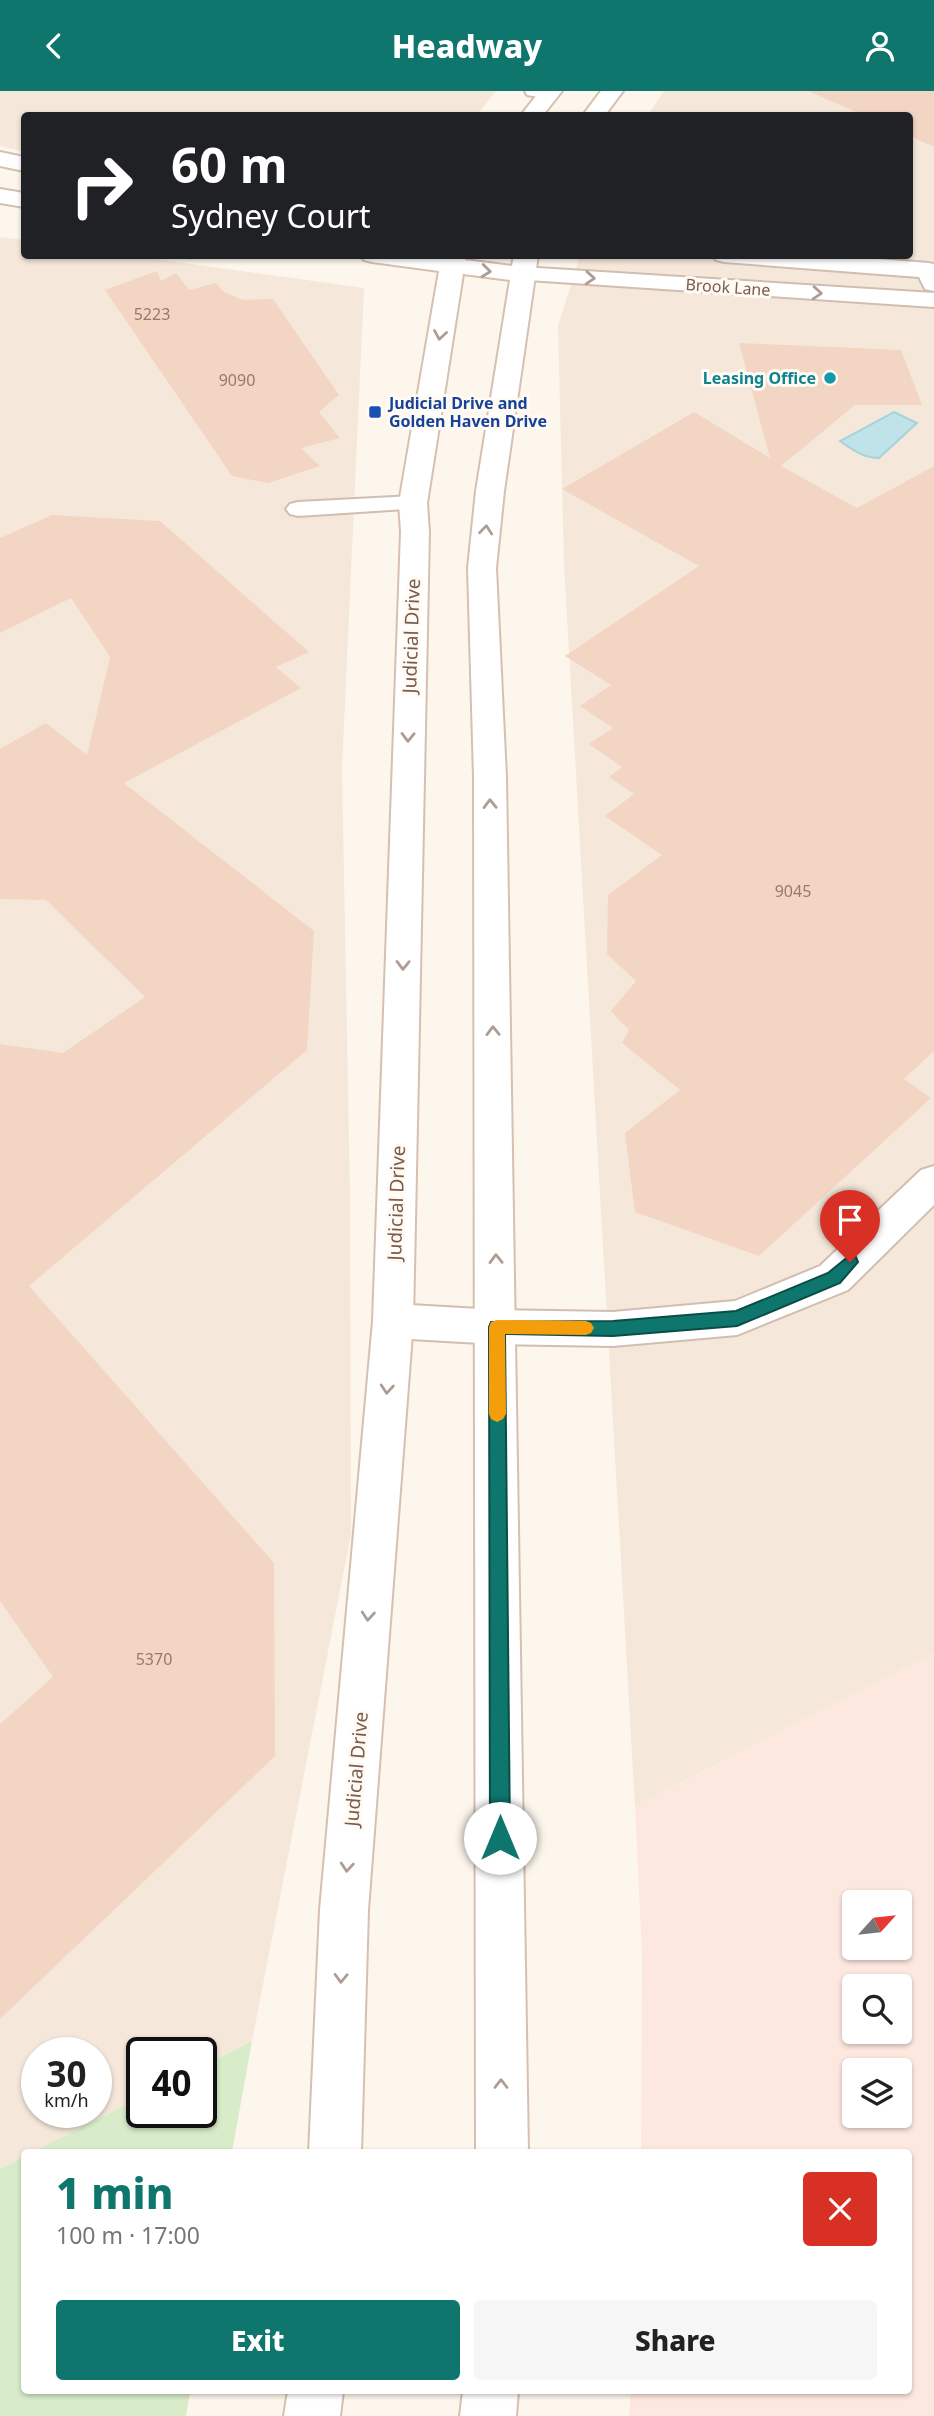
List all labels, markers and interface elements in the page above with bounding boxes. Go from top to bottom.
text: Headway [392,24,542,67]
icon: back [35,27,73,65]
icon: person [861,27,899,65]
text: 60 m [171,131,288,197]
icon: right [56,140,147,231]
text: Sydney Court [171,194,371,237]
one-way arrow [481,263,492,278]
one-way arrow [585,271,596,286]
street label: Brook Lane [685,273,771,301]
one-way arrow [812,285,823,300]
house number: 5223 [134,303,170,325]
one-way arrow [433,329,448,341]
place label: Leasing Office [703,367,816,389]
house number: 9090 [219,369,255,391]
marker: Leasing Office [822,370,838,386]
place label: Judicial Drive and Golden Haven Drive [387,392,547,432]
marker: Judicial Drive and Golden Haven Drive [367,404,383,420]
one-way arrow [478,524,493,535]
street label: Judicial Drive [396,578,426,696]
one-way arrow [401,732,416,743]
one-way arrow [483,798,498,809]
house number: 9045 [775,880,811,902]
one-way arrow [395,959,410,970]
one-way arrow [485,1025,501,1036]
street label: Judicial Drive [381,1145,411,1263]
pin [820,1190,880,1262]
icon: arrive [831,1201,869,1239]
one-way arrow [488,1253,504,1263]
one-way arrow [380,1384,395,1395]
one-way arrow [361,1610,376,1621]
house number: 5370 [136,1648,172,1670]
street label: Judicial Drive [338,1711,374,1829]
position arrow [463,1801,537,1875]
one-way arrow [340,1862,355,1873]
north arrow [842,1890,912,1960]
map controls [842,1890,912,2128]
one-way arrow [334,1973,349,1984]
button: search [842,1974,912,2044]
speed limit sign: 40 [126,2037,217,2128]
text: 30 [46,2050,87,2097]
button: layers [842,2058,912,2128]
one-way arrow [493,2079,509,2089]
text: km/h [44,2088,89,2112]
text: 1 min [56,2164,173,2221]
button: close [803,2172,877,2246]
text: 100 m · 17:00 [56,2219,200,2251]
button: Exit [56,2300,460,2380]
button: Share [474,2300,877,2380]

